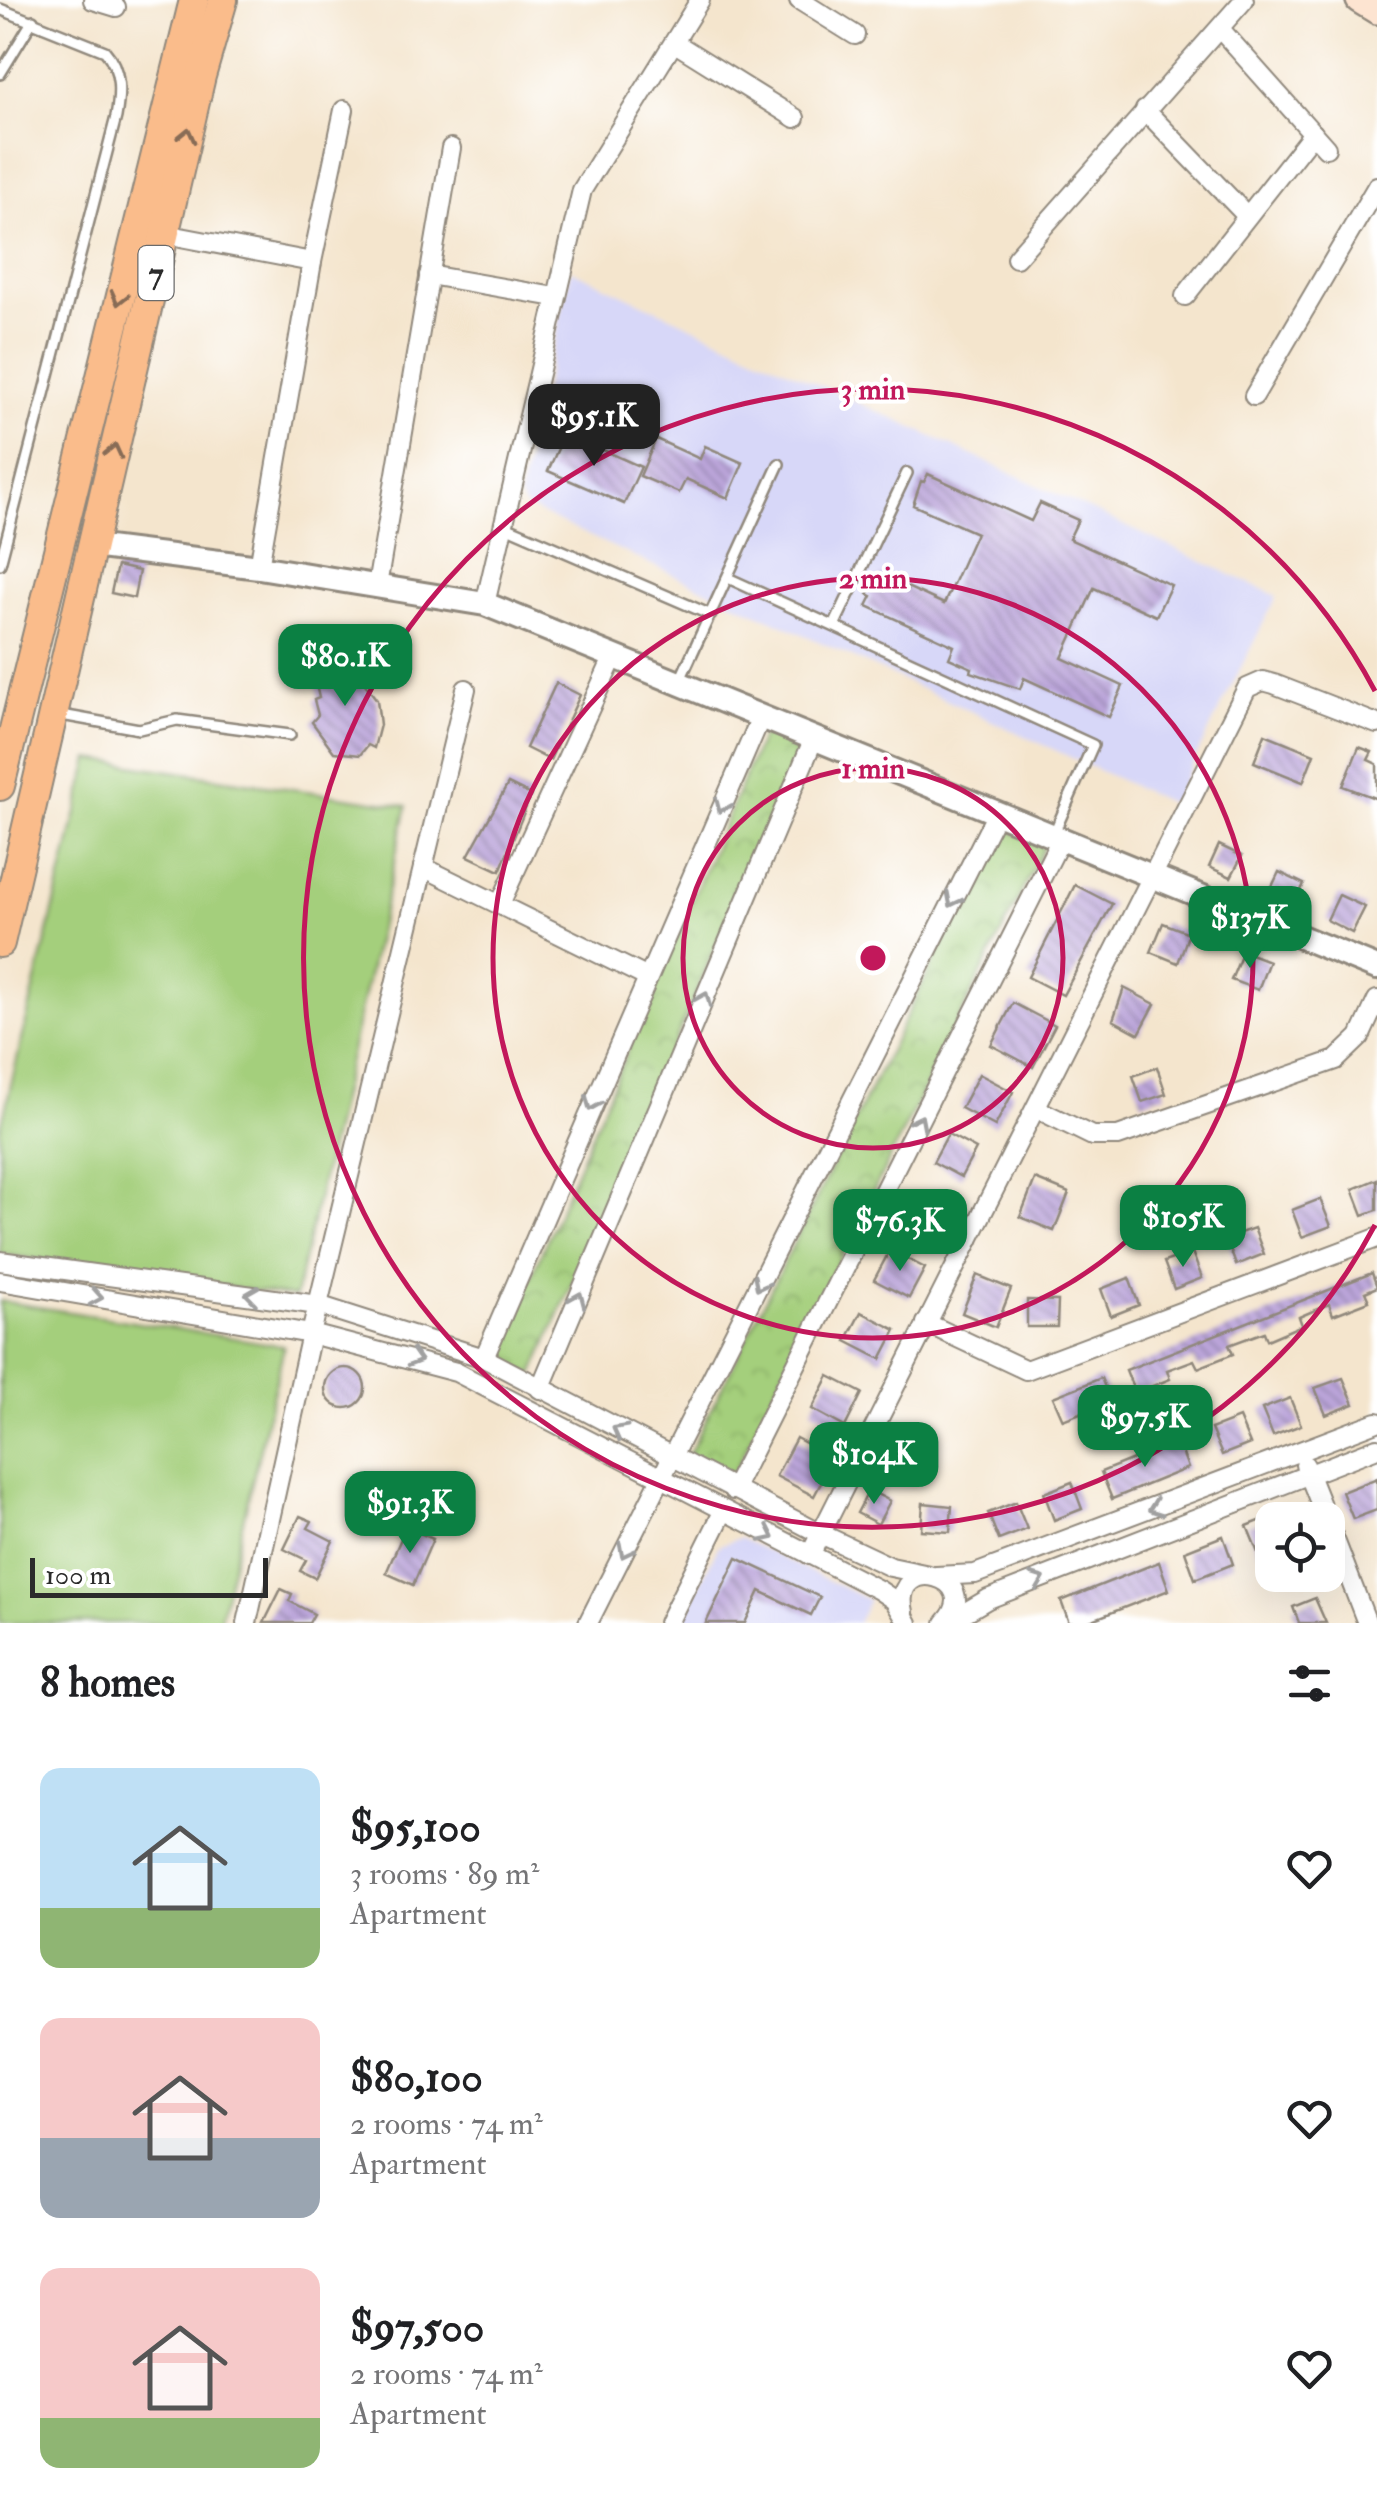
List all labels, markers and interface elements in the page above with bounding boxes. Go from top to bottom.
one-way arrow [176,127,197,144]
road number: 7 [138,246,174,300]
one-way arrow [110,289,131,306]
text: 3 min [841,371,906,408]
pin: $95.1K [513,384,675,469]
text: $95.1K [550,396,638,436]
one-way arrow [102,443,123,460]
text: 2 min [839,560,908,597]
pin: $80.1K [264,624,426,709]
text: $80.1K [300,636,390,676]
text: 1 min [841,750,905,787]
one-way arrow [714,796,734,814]
pin: $137K [1180,886,1320,971]
one-way arrow [945,890,965,908]
text: $137K [1211,898,1289,938]
centre of rings [855,940,891,976]
one-way arrow [692,992,712,1009]
one-way arrow [584,1094,604,1112]
one-way arrow [907,1114,926,1132]
pin: $105K [1113,1185,1253,1270]
pin: $76.3K [819,1189,981,1274]
text: $105K [1142,1197,1224,1237]
text: $76.3K [855,1201,945,1241]
one-way arrow [752,1274,772,1292]
one-way arrow [88,1286,104,1307]
one-way arrow [243,1286,260,1307]
one-way arrow [566,1291,586,1309]
one-way arrow [406,1347,423,1368]
pin: $97.5K [1064,1385,1226,1470]
text: $97.5K [1100,1397,1190,1437]
pin: $104K [804,1422,944,1507]
one-way arrow [612,1424,630,1443]
text: $104K [831,1434,917,1474]
pin: $91.3K [329,1471,491,1556]
text: $91.3K [367,1483,453,1523]
one-way arrow [1148,1496,1165,1517]
map controls [1255,1502,1345,1592]
button: locate [1255,1502,1345,1592]
one-way arrow [758,1522,776,1542]
one-way arrow [618,1540,637,1558]
scale bar [30,1553,268,1598]
text: 100 m [45,1558,111,1593]
one-way arrow [1028,1572,1046,1592]
icon: filters [1282,1656,1337,1711]
text: 8 homes [40,1657,175,1709]
text: $95,100 [350,1802,481,1854]
icon: home [120,1808,240,1928]
icon: heart [1282,1841,1337,1896]
text: 3 rooms · 89 m² [350,1854,539,1894]
text: Apartment [350,1894,487,1934]
text: $80,100 [350,2052,483,2104]
icon: home [120,2058,240,2178]
icon: heart [1282,2091,1337,2146]
text: 2 rooms · 74 m² [350,2104,543,2144]
text: Apartment [350,2144,487,2184]
text: $97,500 [350,2302,484,2354]
icon: home [120,2308,240,2428]
icon: heart [1282,2341,1337,2396]
text: 2 rooms · 74 m² [350,2354,543,2394]
text: Apartment [350,2394,487,2434]

